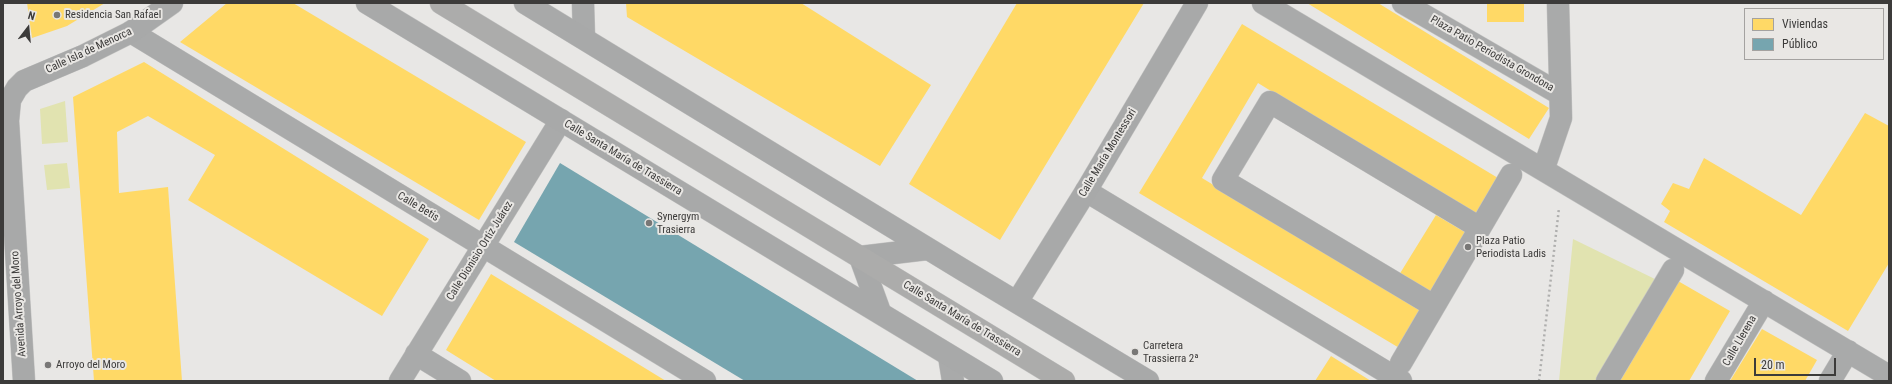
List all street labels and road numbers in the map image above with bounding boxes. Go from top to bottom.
street label: Plaza Patio Periodista Grondona [1428,13,1556,95]
street label: Calle Isla de Menorca [44,25,134,77]
street label: Calle María Montessori [1076,107,1140,199]
street label: Calle Santa María de Trassierra [562,118,684,198]
street label: Calle Betis [395,189,441,225]
street label: Calle Dionisio Ortiz Juárez [444,199,516,303]
street label: Avenida Arroyo del Moro [9,251,29,357]
street label: Calle Santa María de Trassierra [901,279,1023,359]
street label: Calle Llerena [1720,313,1760,369]

